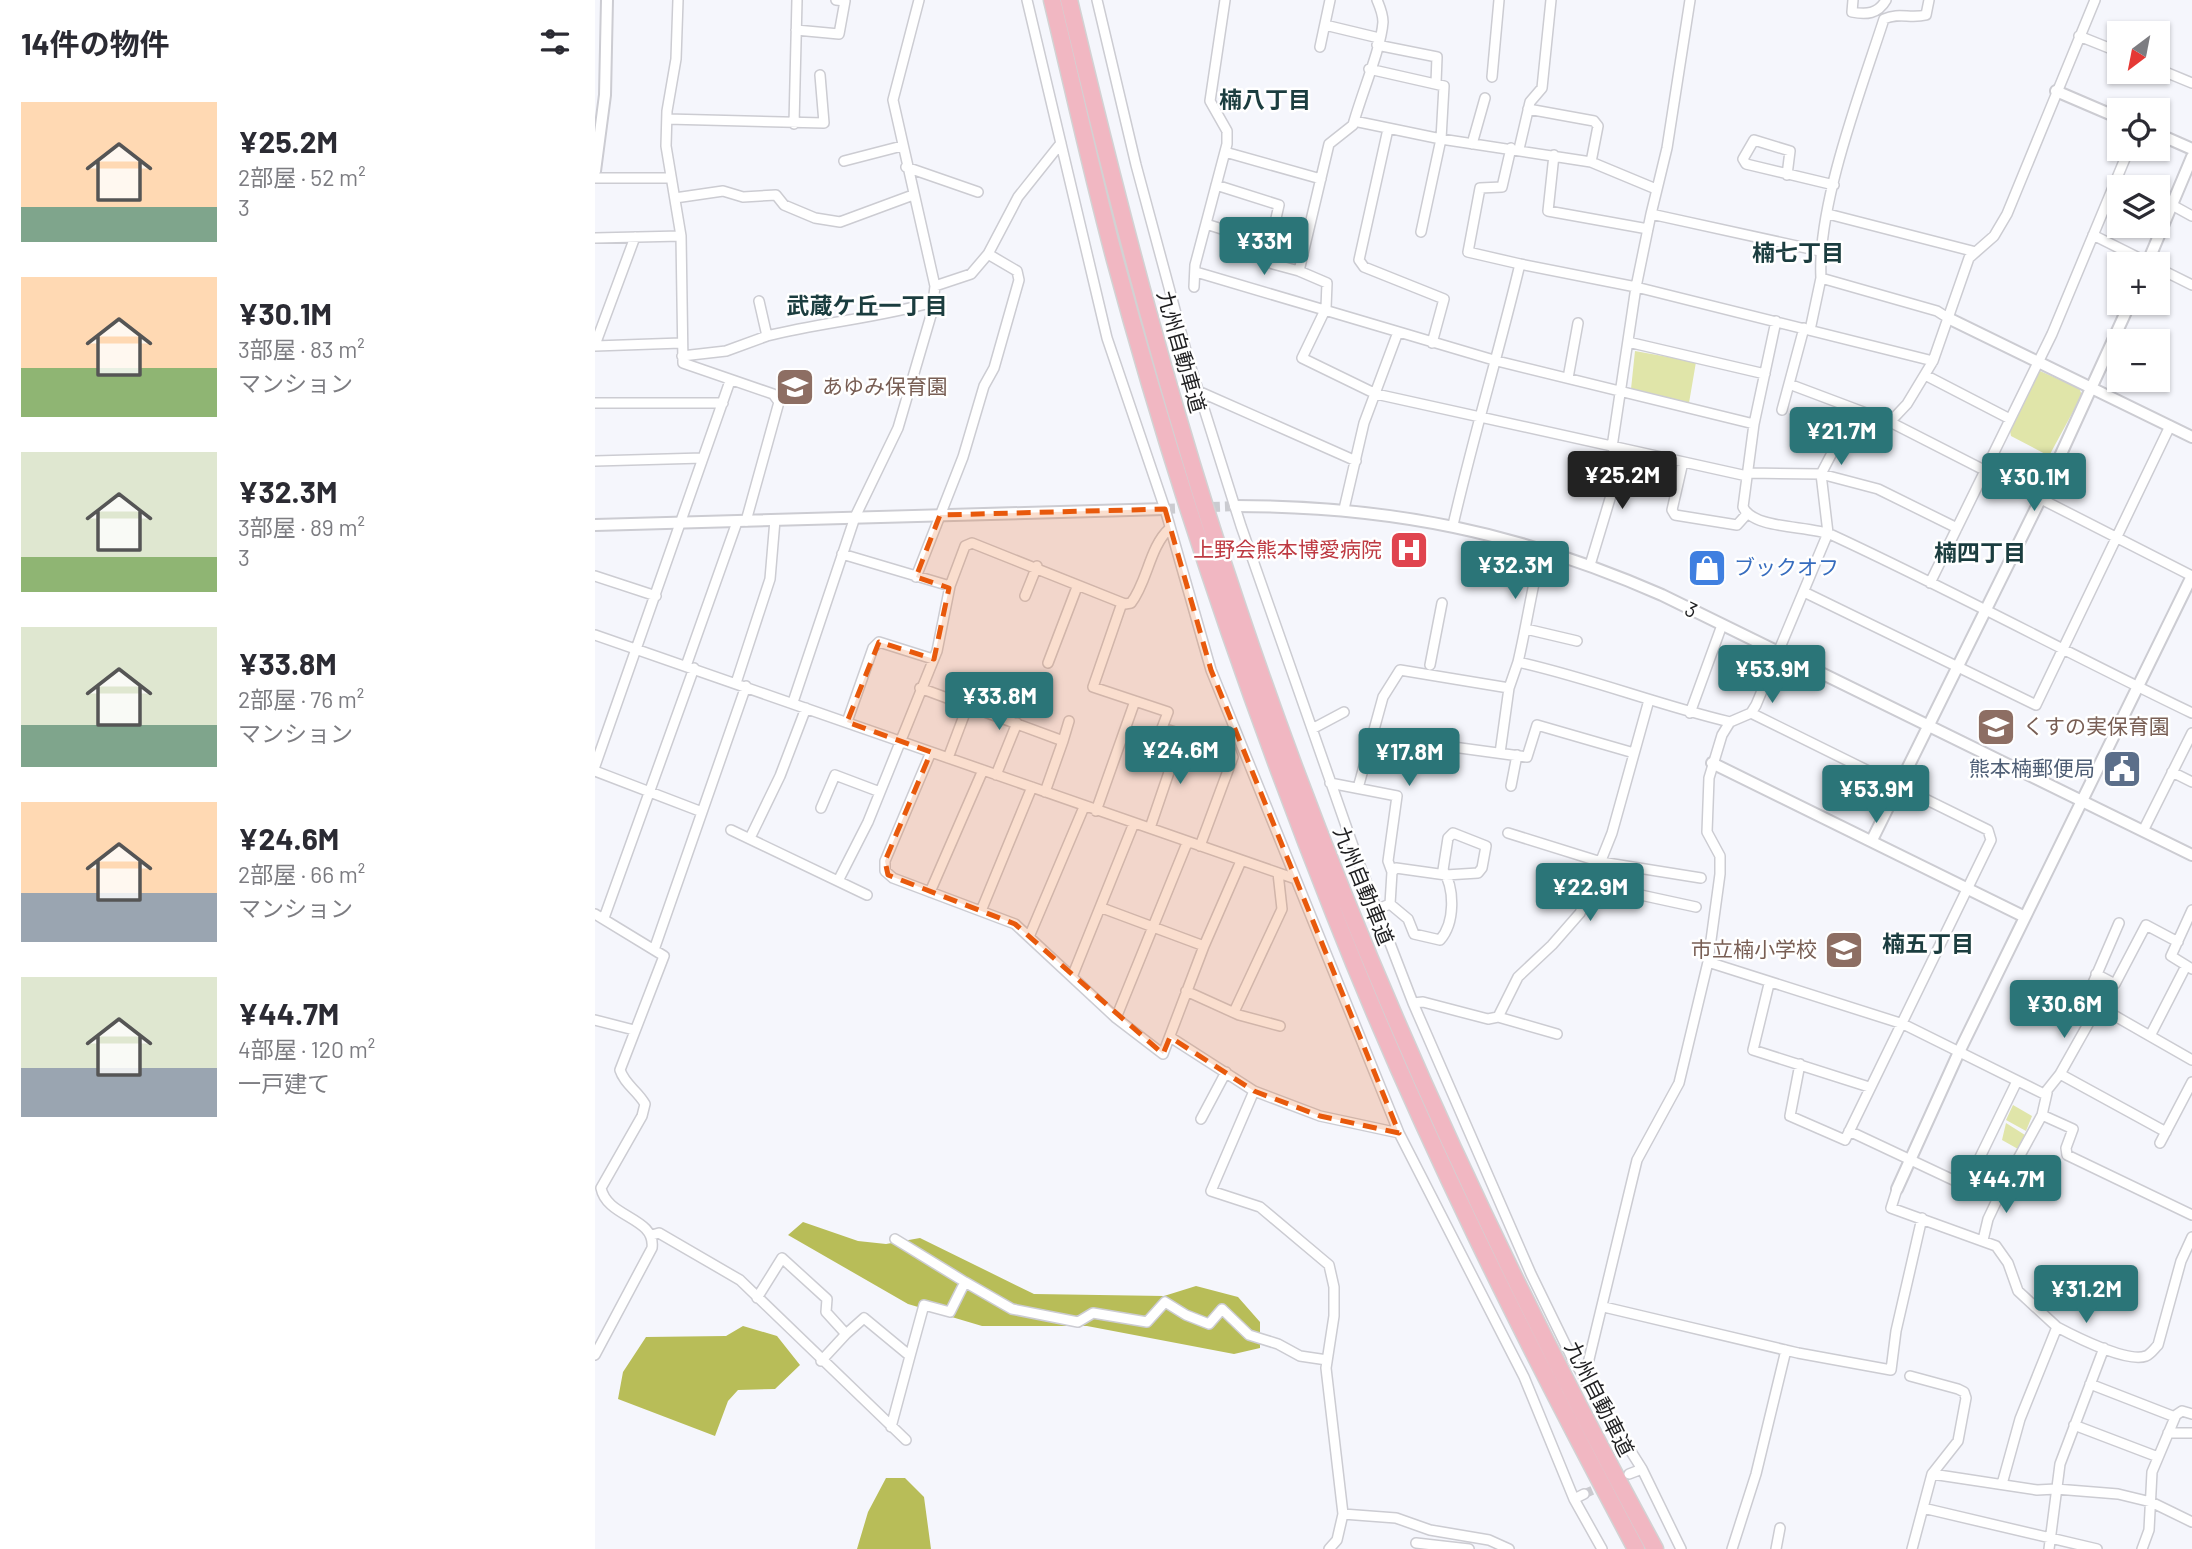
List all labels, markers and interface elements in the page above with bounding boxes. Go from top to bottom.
north arrow [2107,21,2170,84]
map controls [2107,21,2170,392]
icon: filters [536,23,574,61]
text: 14件の物件 [21,25,170,61]
district label: 楠八丁目 [1219,85,1311,113]
button: locate [2107,98,2170,161]
text: ¥25.2M [238,123,338,159]
icon: home [77,130,161,214]
text: 2部屋 · 52 m² [238,163,366,191]
button: layers [2107,175,2170,238]
text: 3 [238,193,250,221]
pin: ¥33M [1223,218,1305,277]
text: ¥33M [1235,226,1293,254]
district label: 楠七丁目 [1752,238,1844,266]
button: + [2107,252,2170,315]
street label: 九州自動車道 [1153,288,1212,416]
district label: 武蔵ケ丘一丁目 [787,291,948,319]
text: ¥30.1M [238,295,332,331]
icon: home [77,305,161,389]
button: − [2107,329,2170,392]
text: 3部屋 · 83 m² [238,335,365,363]
school or university icon: あゆみ保育園 [774,366,816,408]
text: マンション [238,369,353,397]
place label: あゆみ保育園 [822,373,948,398]
pin: ¥21.7M [1784,407,1898,467]
text: ¥21.7M [1806,416,1876,444]
pin: ¥25.2M [1565,452,1679,511]
pin: ¥30.1M [1977,454,2091,513]
text: ¥25.2M [1584,460,1660,488]
text: ¥30.1M [1998,462,2070,490]
text: ¥32.3M [238,473,337,509]
icon: home [77,480,161,564]
text: 3部屋 · 89 m² [238,513,365,541]
hospital icon: 上野会熊本博愛病院 [1388,529,1430,571]
place label: 上野会熊本博愛病院 [1193,536,1382,561]
district label: 楠四丁目 [1934,538,2026,566]
pin: ¥32.3M [1458,542,1572,601]
text: 3 [238,543,250,571]
shop icon: ブックオフ [1686,547,1728,589]
text: ¥32.3M [1477,550,1553,578]
place label: ブックオフ [1734,554,1839,579]
street label: 3 [1681,595,1702,622]
text: ¥33.8M [238,645,337,681]
pin: ¥53.9M [1715,646,1829,705]
text: ¥53.9M [1734,654,1810,682]
icon: home [77,655,161,739]
pin: ¥33.8M [942,672,1056,732]
text: ¥33.8M [961,681,1037,709]
text: 2部屋 · 76 m² [238,685,364,713]
school or university icon: くすの実保育園 [1975,706,2017,748]
place label: くすの実保育園 [2023,713,2170,738]
text: マンション [238,719,353,747]
pin: ¥24.6M [1123,726,1237,786]
pin: ¥17.8M [1352,728,1466,788]
text: ¥24.6M [1141,735,1219,763]
text: ¥17.8M [1375,737,1443,765]
public building icon: 熊本楠郵便局 [2101,748,2143,790]
place label: 熊本楠郵便局 [1969,755,2095,780]
pin: ¥53.9M [1819,766,1933,825]
text: ¥53.9M [1838,774,1914,802]
text: ¥24.6M [238,820,339,856]
street label: 九州自動車道 [1329,822,1400,949]
icon: home [77,830,161,914]
text: 2部屋 · 66 m² [238,860,365,888]
pin: ¥22.9M [1533,864,1647,923]
text: ¥22.9M [1552,872,1628,900]
text: マンション [238,894,353,922]
school or university icon: 市立楠小学校 [1823,929,1865,971]
district label: 楠五丁目 [1882,929,1974,957]
place label: 市立楠小学校 [1691,936,1817,961]
pin: ¥30.6M [2007,981,2121,1040]
text: ¥30.6M [2026,989,2102,1017]
text: ¥44.7M [238,995,339,1031]
icon: home [77,1005,161,1089]
text: 4部屋 · 120 m² [238,1035,375,1063]
text: 一戸建て [238,1069,330,1097]
pin: ¥44.7M [1949,1156,2063,1215]
text: ¥44.7M [1967,1164,2045,1192]
pin: ¥31.2M [2029,1266,2143,1325]
text: ¥31.2M [2050,1274,2122,1302]
street label: 九州自動車道 [1561,1337,1640,1460]

